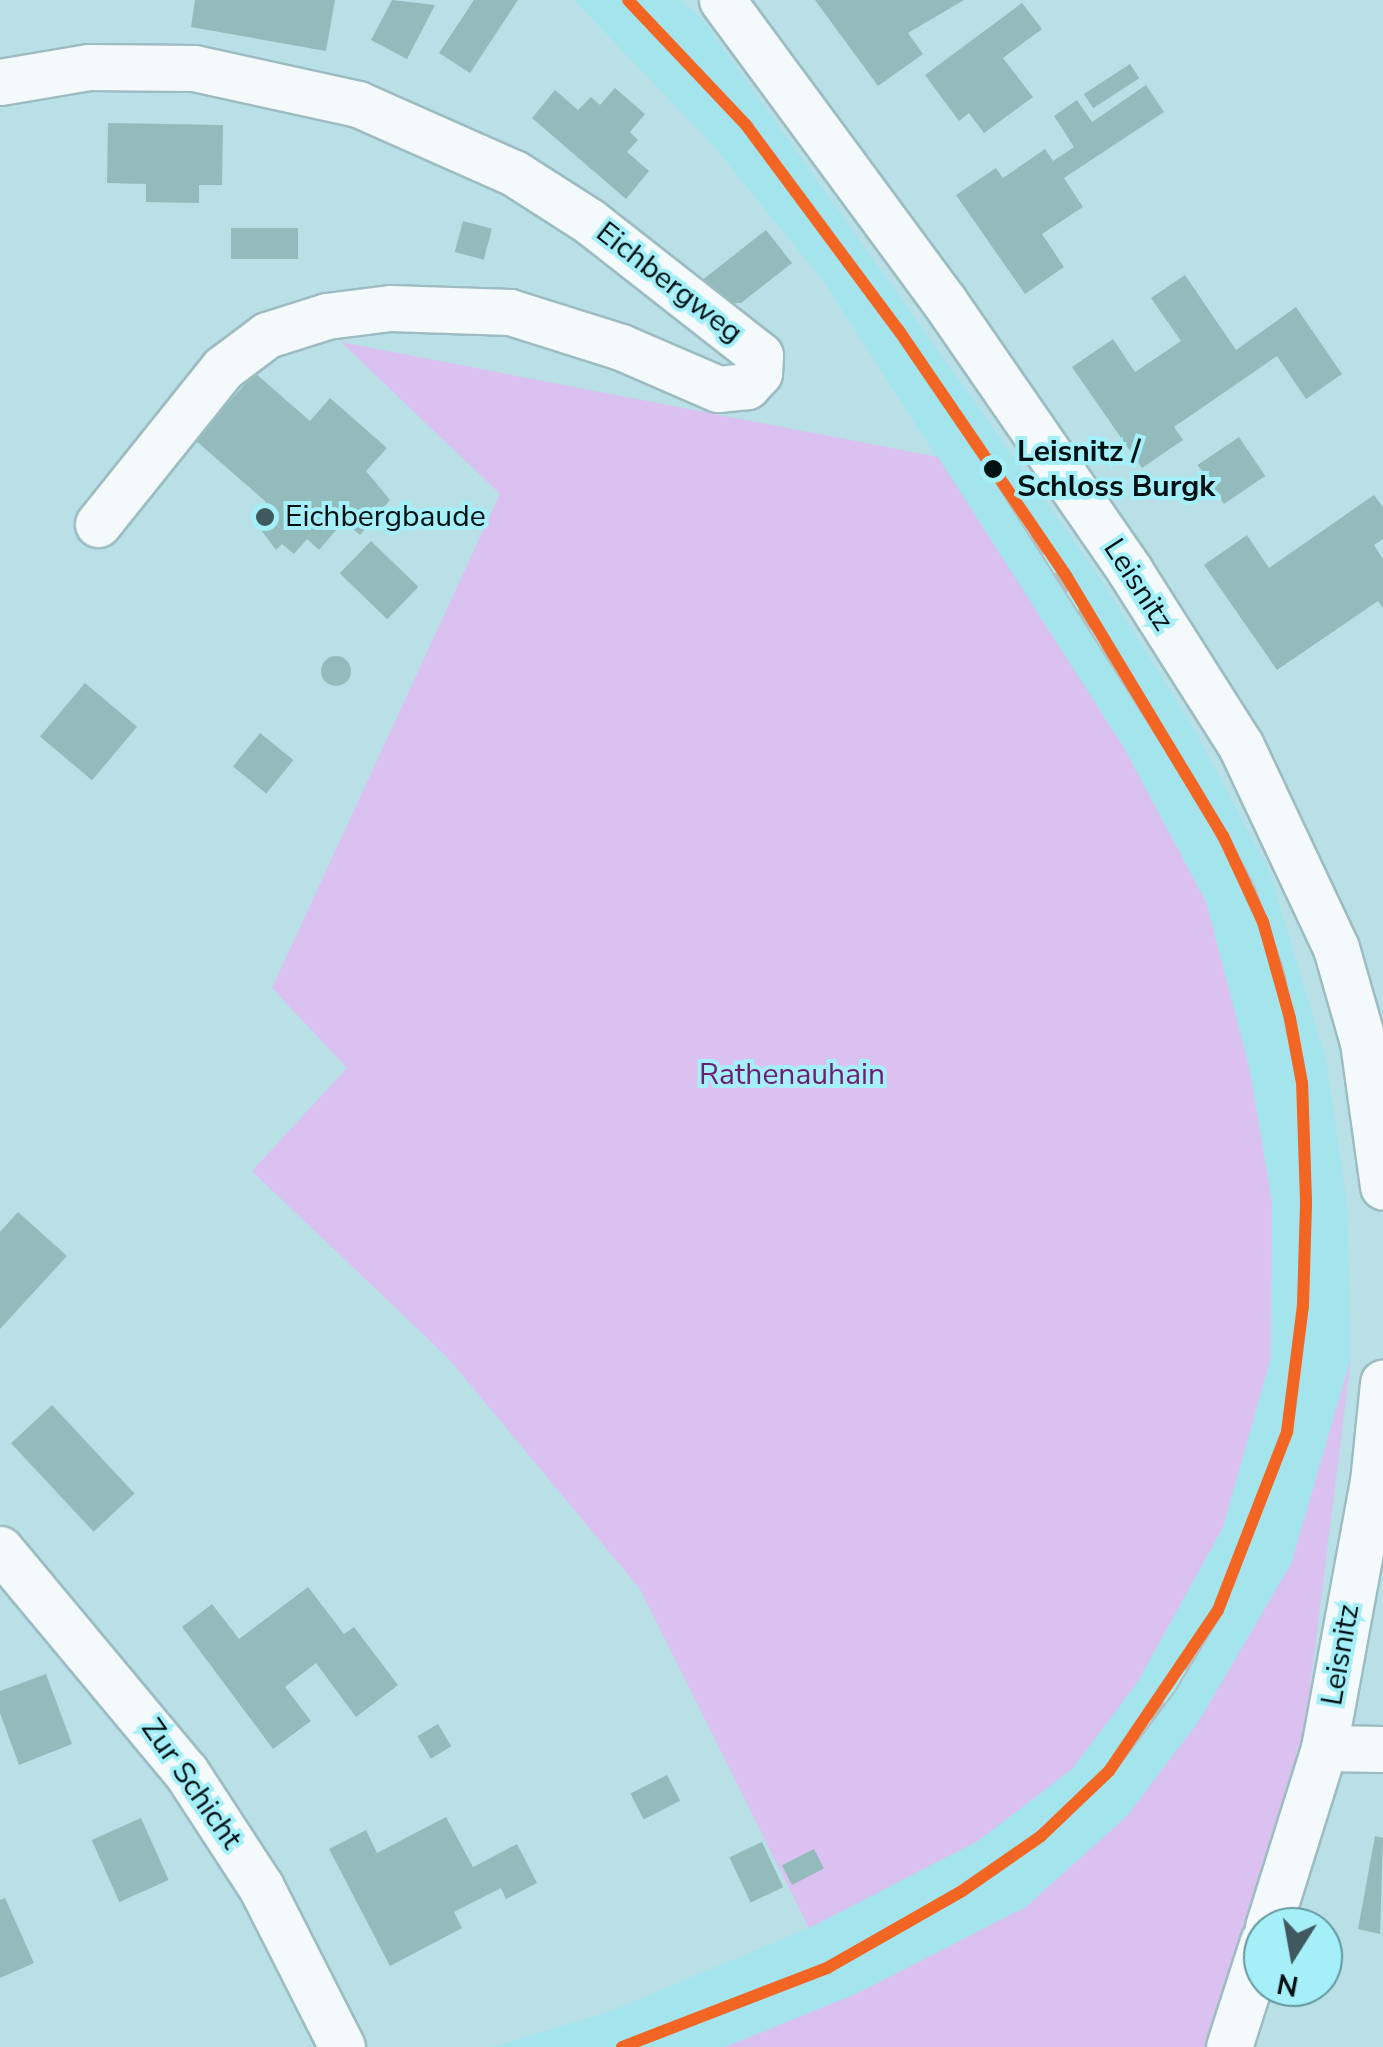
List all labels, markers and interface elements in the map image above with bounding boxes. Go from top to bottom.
street label: Eichbergweg [589,215,749,351]
place label: Leisnitz / Schloss Burgk [1017,434,1215,504]
marker: Leisnitz / Schloss Burgk [978,454,1008,484]
place label: Eichbergbaude [285,499,486,535]
marker: Eichbergbaude [254,506,276,528]
street label: Leisnitz [1095,532,1181,638]
park label: Rathenauhain [699,1057,885,1093]
street label: Leisnitz [1314,1602,1368,1708]
street label: Zur Schicht [133,1712,249,1856]
north arrow [1243,1907,1343,2007]
text: N [1274,1964,1302,2005]

